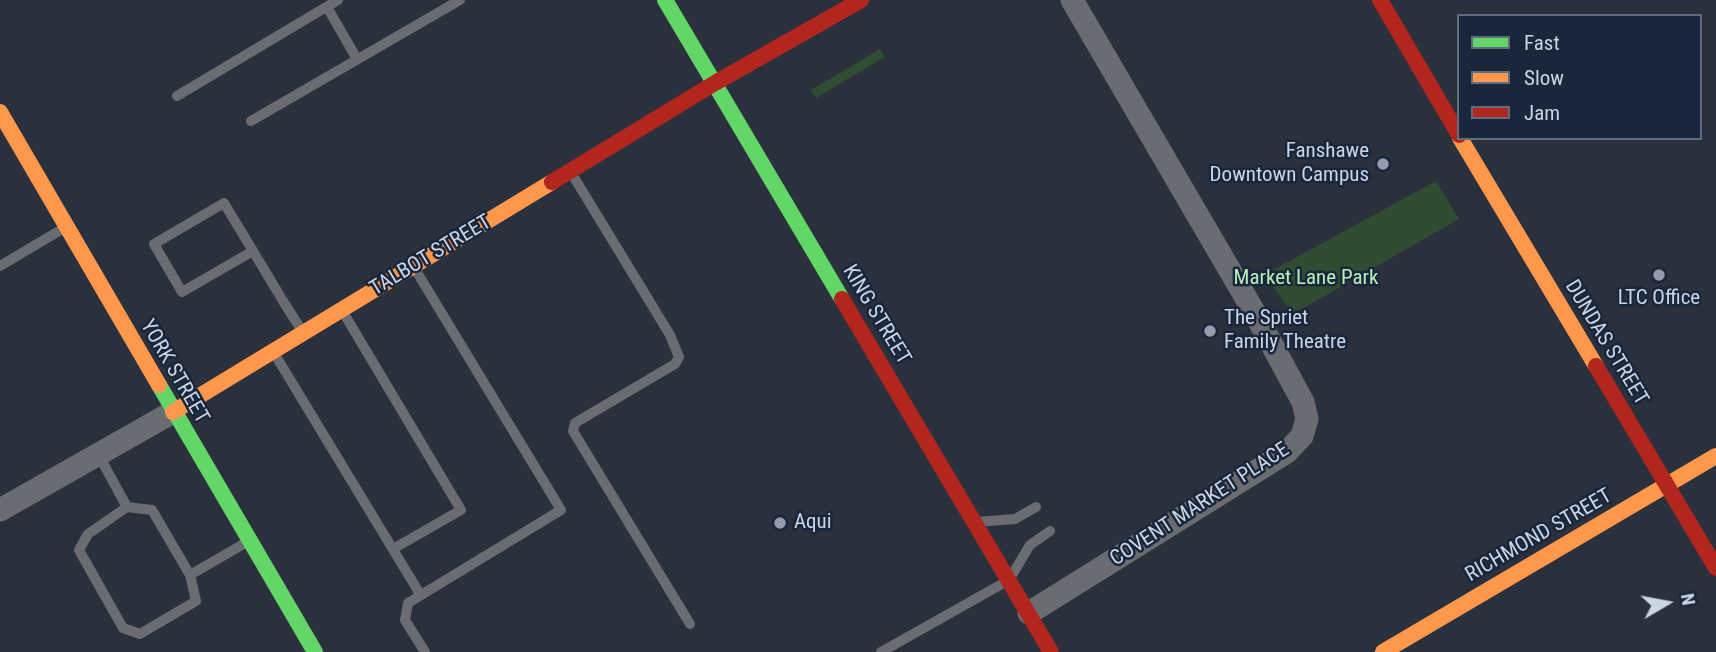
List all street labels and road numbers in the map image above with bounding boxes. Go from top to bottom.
street label: TALBOT STREET [366,210,496,302]
street label: KING STREET [836,261,916,369]
street label: DUNDAS STREET [1559,276,1653,410]
street label: YORK STREET [134,316,214,428]
street label: COVENT MARKET PLACE [1106,438,1294,572]
street label: RICHMOND STREET [1461,484,1617,588]

